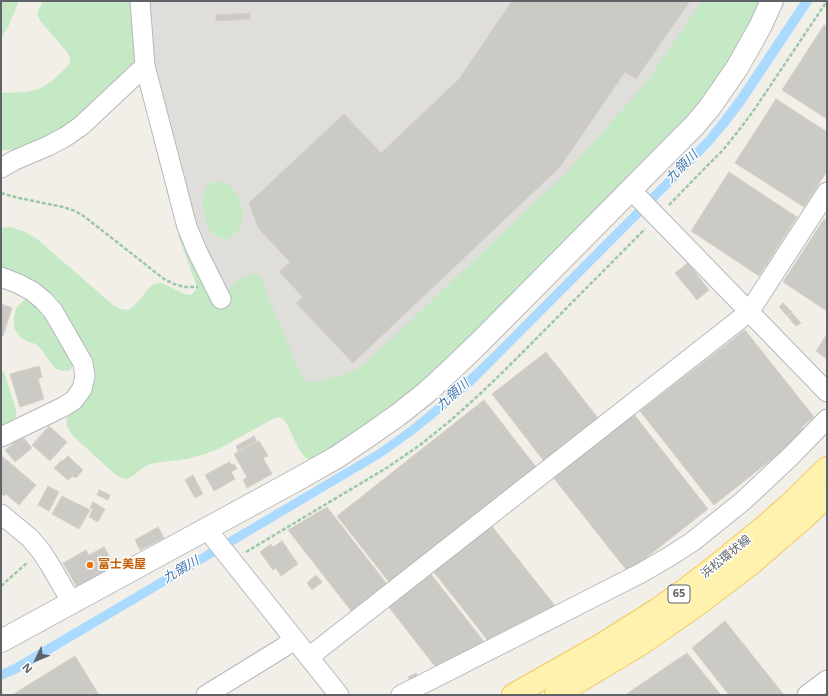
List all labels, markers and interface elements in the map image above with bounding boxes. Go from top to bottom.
water label: 九領川 [663,148,701,186]
water label: 九領川 [433,376,473,414]
street label: 浜松環状線 [698,533,754,581]
water label: 九領川 [160,553,202,587]
place label: 富士美屋 [98,558,146,572]
marker: 富士美屋 [85,560,95,570]
road number: 65 [668,585,690,603]
north arrow [16,640,56,680]
text: N [18,660,35,677]

